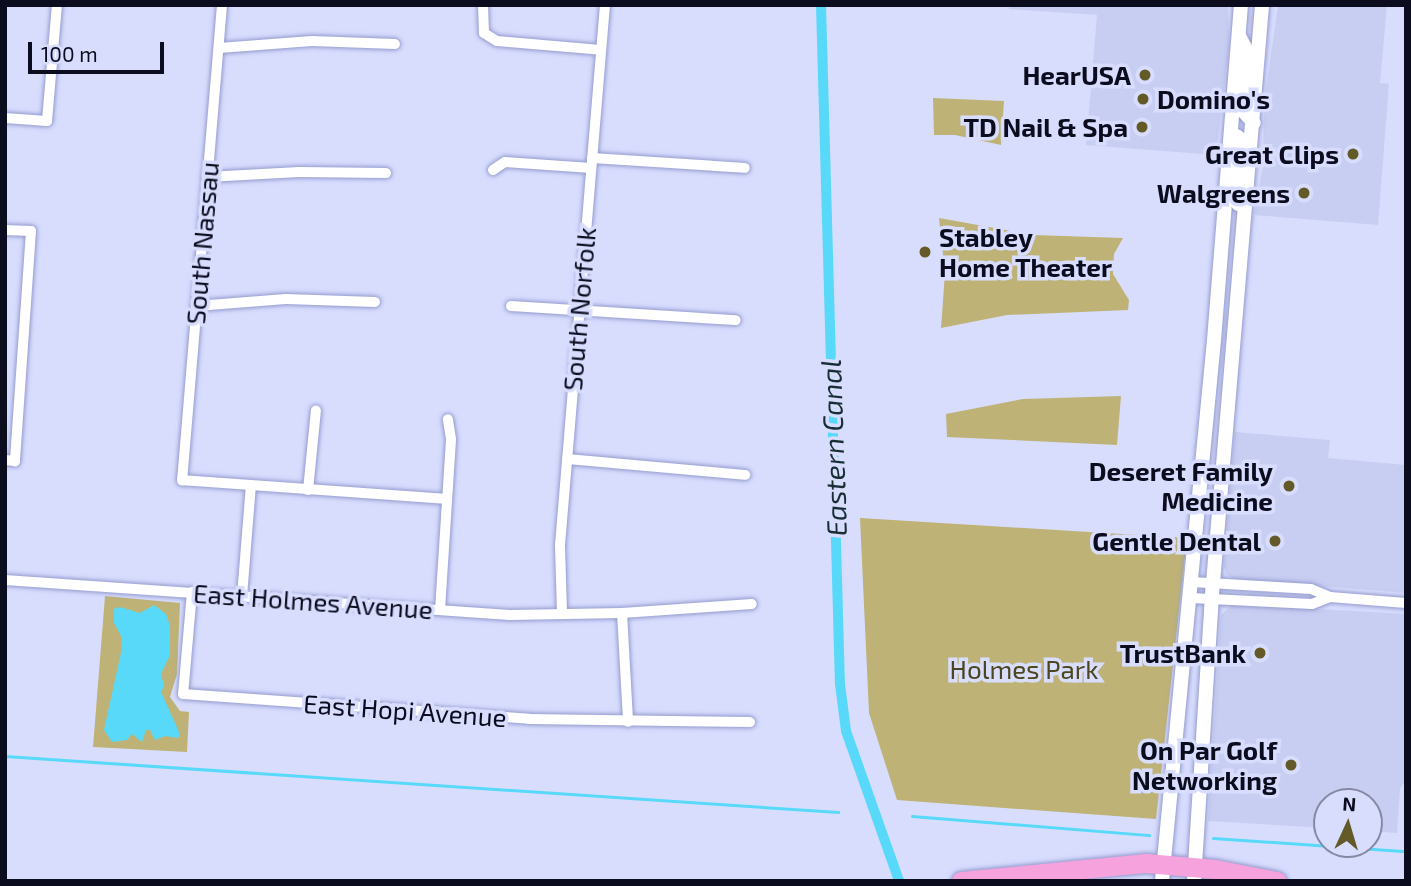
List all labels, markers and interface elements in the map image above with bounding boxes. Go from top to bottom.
scale bar [32,28,168,72]
text: 100 m [41,41,98,66]
place label: HearUSA [1022,59,1131,91]
marker: HearUSA [1137,67,1153,83]
place label: Domino's [1157,83,1270,115]
marker: Domino's [1135,91,1151,107]
place label: TD Nail & Spa [963,111,1128,143]
marker: TD Nail & Spa [1134,119,1150,135]
place label: Great Clips [1205,138,1339,170]
marker: Great Clips [1345,146,1361,162]
street label: South Nassau [179,160,225,326]
place label: Walgreens [1157,177,1290,209]
marker: Walgreens [1296,185,1312,201]
place label: Stabley Home Theater [939,221,1113,282]
street label: South Norfolk [556,226,602,392]
marker: Stabley Home Theater [917,244,933,260]
water label: Eastern Canal [813,359,853,537]
place label: Deseret Family Medicine [1089,455,1273,516]
marker: Deseret Family Medicine [1279,476,1299,496]
place label: Gentle Dental [1092,525,1261,557]
marker: Gentle Dental [1267,533,1283,549]
street label: East Holmes Avenue [192,577,434,625]
place label: TrustBank [1120,637,1246,669]
marker: TrustBank [1252,645,1268,661]
park label: Holmes Park [950,653,1098,685]
street label: East Hopi Avenue [302,687,508,733]
place label: On Par Golf Networking [1132,734,1277,796]
marker: On Par Golf Networking [1283,757,1299,773]
north arrow [1313,788,1383,858]
text: N [1342,792,1357,815]

